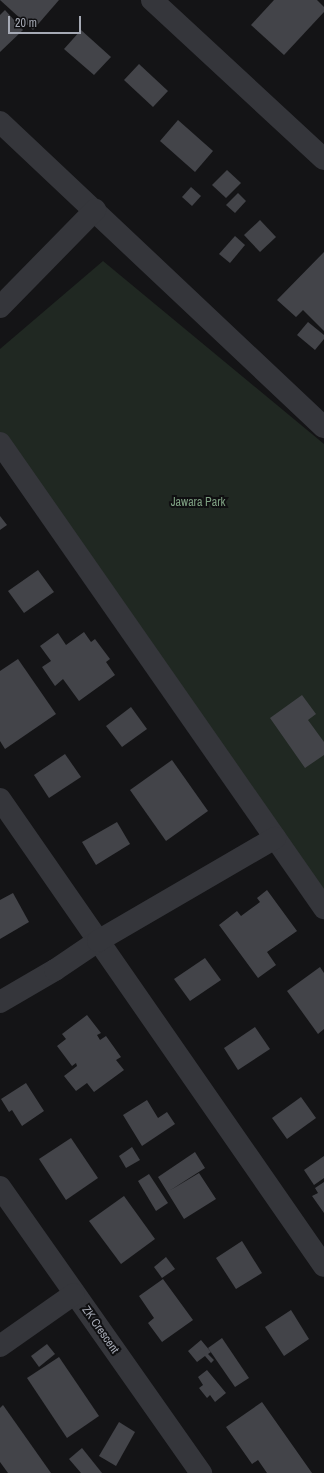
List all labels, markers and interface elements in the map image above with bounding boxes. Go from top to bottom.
scale bar [10,8,83,34]
text: 20 m [15,15,37,31]
park label: Jawara Park [171,496,225,510]
street label: ZK Crescent [78,1303,122,1357]

